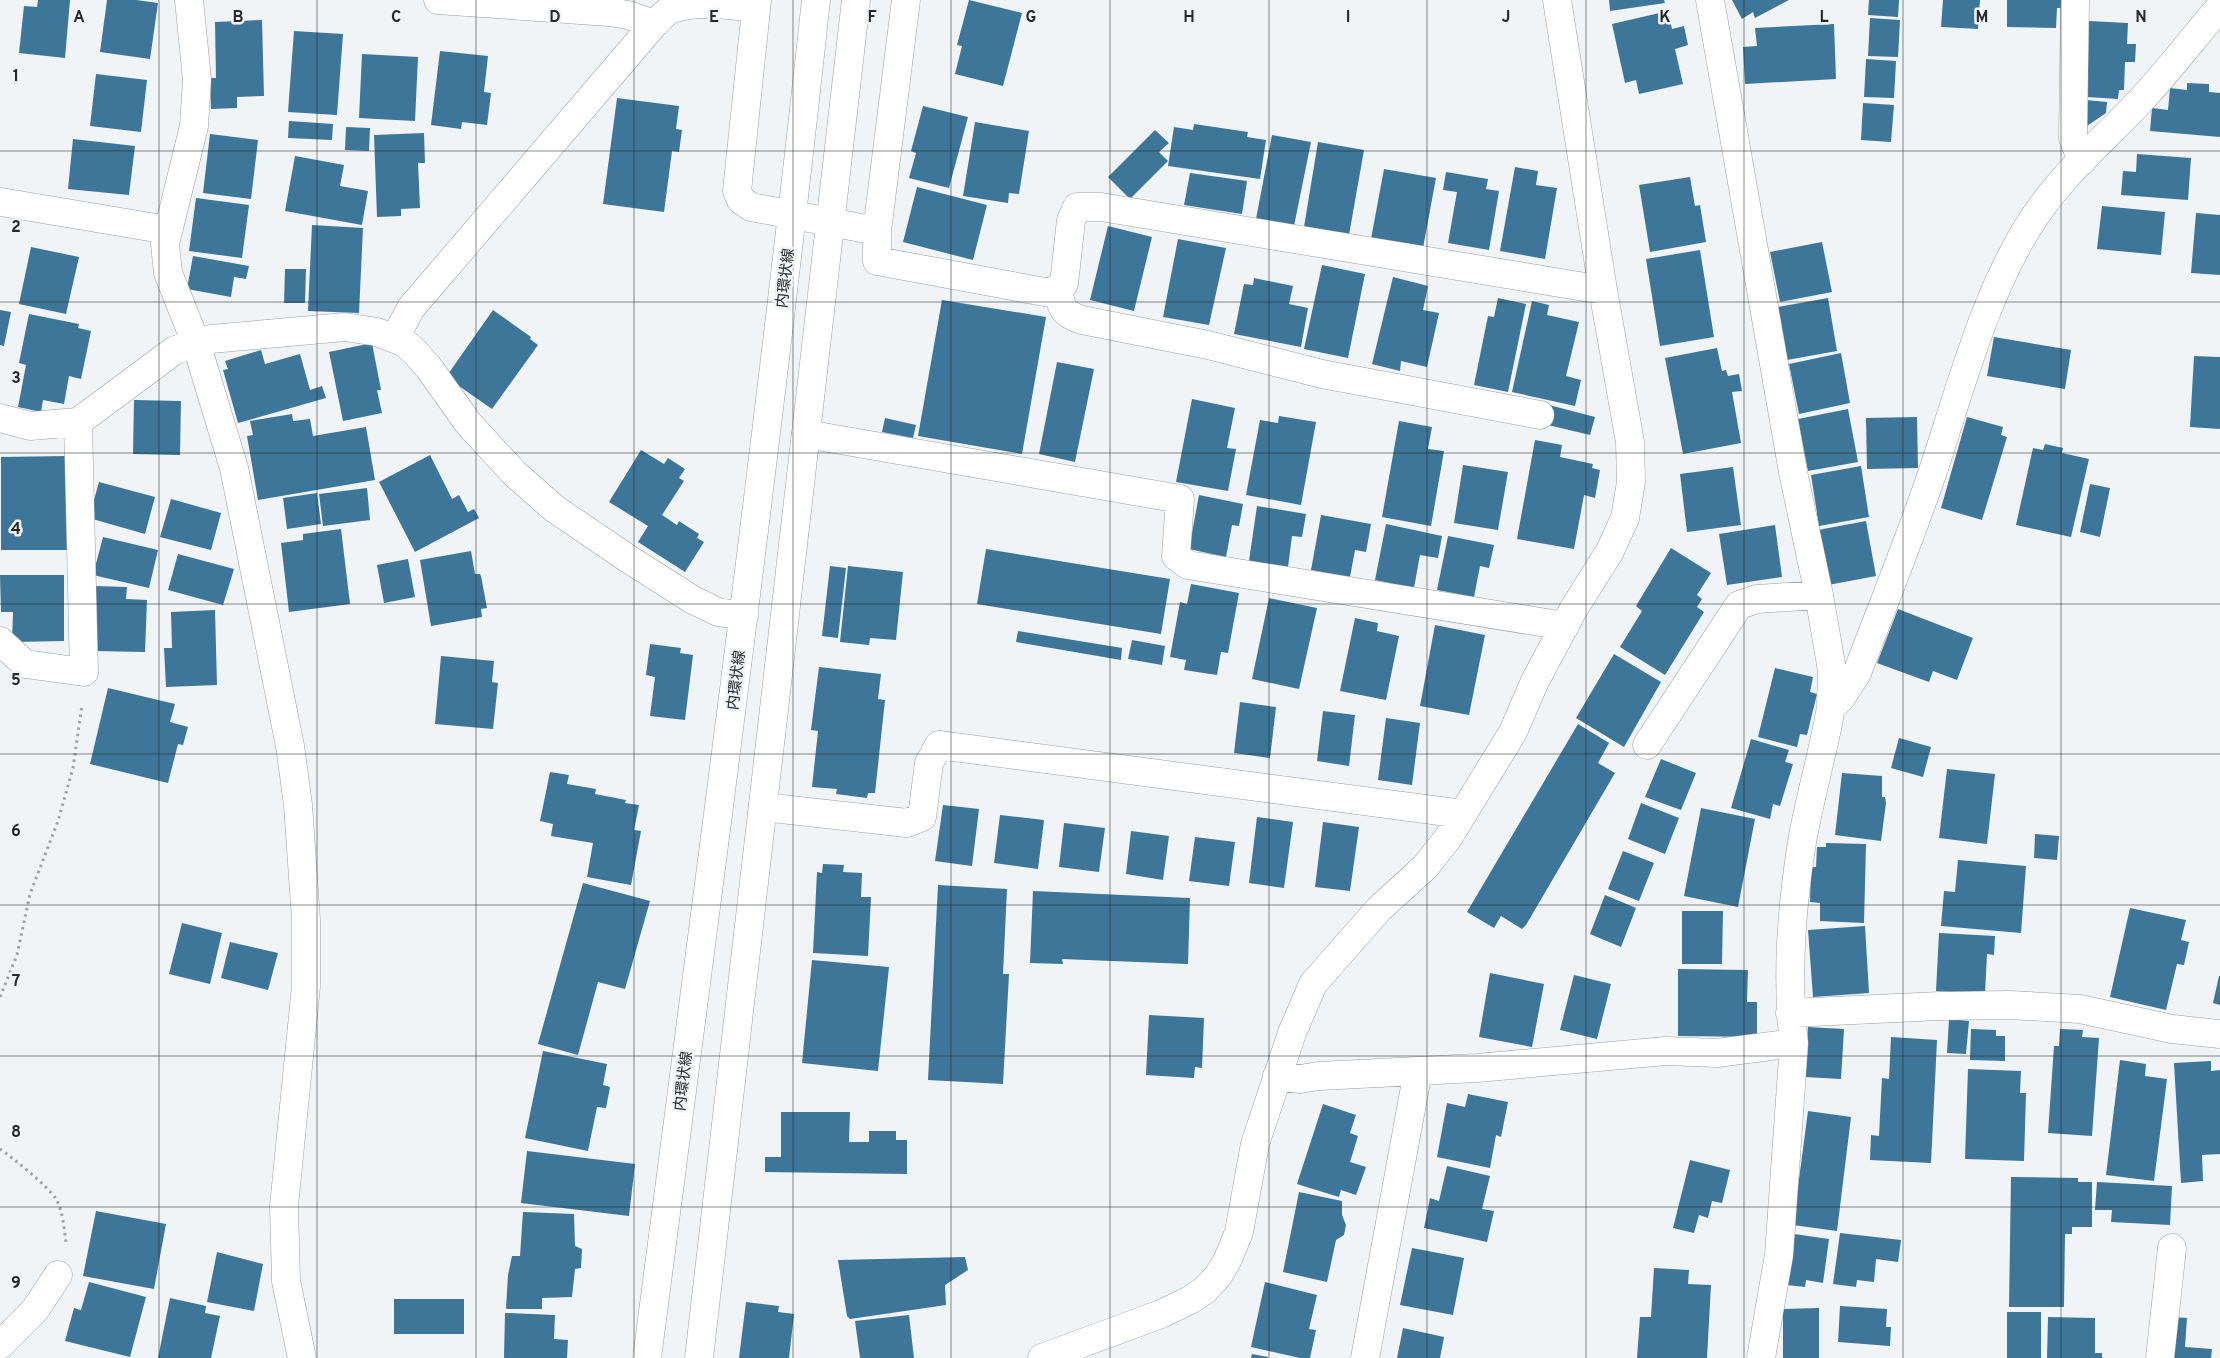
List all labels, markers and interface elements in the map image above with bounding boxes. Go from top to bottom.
text: A [73,8,85,28]
text: B [232,8,244,28]
text: C [391,8,401,28]
text: D [549,8,561,28]
text: E [709,8,719,28]
text: F [867,8,877,28]
text: G [1026,8,1036,28]
text: H [1183,8,1195,28]
text: I [1346,8,1350,28]
text: J [1502,8,1510,28]
text: K [1659,8,1671,28]
text: L [1819,8,1829,28]
text: M [1976,8,1988,28]
text: N [2135,8,2147,28]
text: 1 [13,67,19,87]
text: 2 [11,218,21,238]
street label: 内環状線 [772,247,800,309]
text: 3 [11,369,21,389]
text: 4 [11,520,21,540]
street label: 内環状線 [723,649,751,711]
text: 5 [11,671,21,691]
text: 6 [11,822,21,842]
text: 7 [12,972,20,992]
street label: 内環状線 [670,1050,698,1112]
text: 8 [11,1123,21,1143]
text: 9 [11,1274,21,1294]

